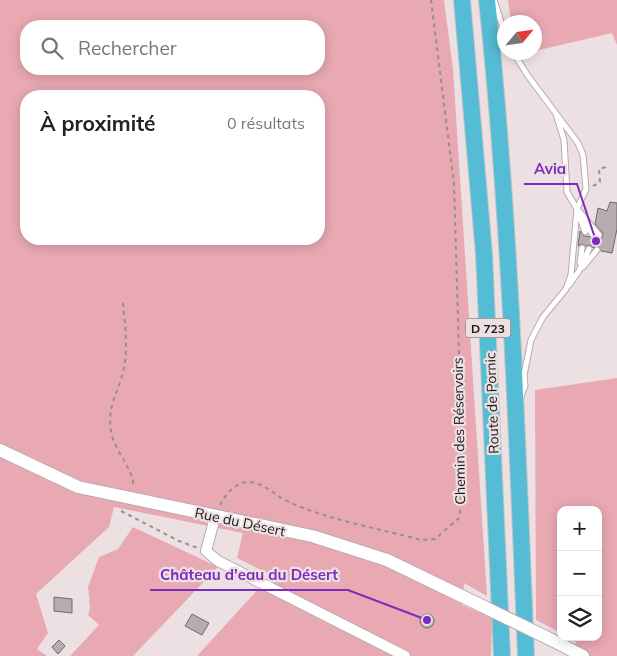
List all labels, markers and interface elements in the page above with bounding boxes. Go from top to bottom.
north arrow [497,15,542,60]
search box [20,20,325,75]
icon: search [38,34,66,62]
text: Rechercher [78,36,177,60]
text: À proximité [40,110,156,136]
text: 0 résultats [227,113,305,133]
callout: Avia [524,154,577,184]
text: Avia [534,159,566,178]
road number: D 723 [466,318,510,338]
street label: Route de Pornic [481,352,503,454]
street label: Chemin des Réservoirs [449,357,469,505]
street label: Rue du Désert [193,504,287,540]
map controls [557,506,602,641]
button: + [557,506,602,551]
button: − [557,551,602,596]
callout: Château d'eau du Désert [150,560,348,590]
text: Château d'eau du Désert [160,565,338,584]
button: layers [557,596,602,641]

